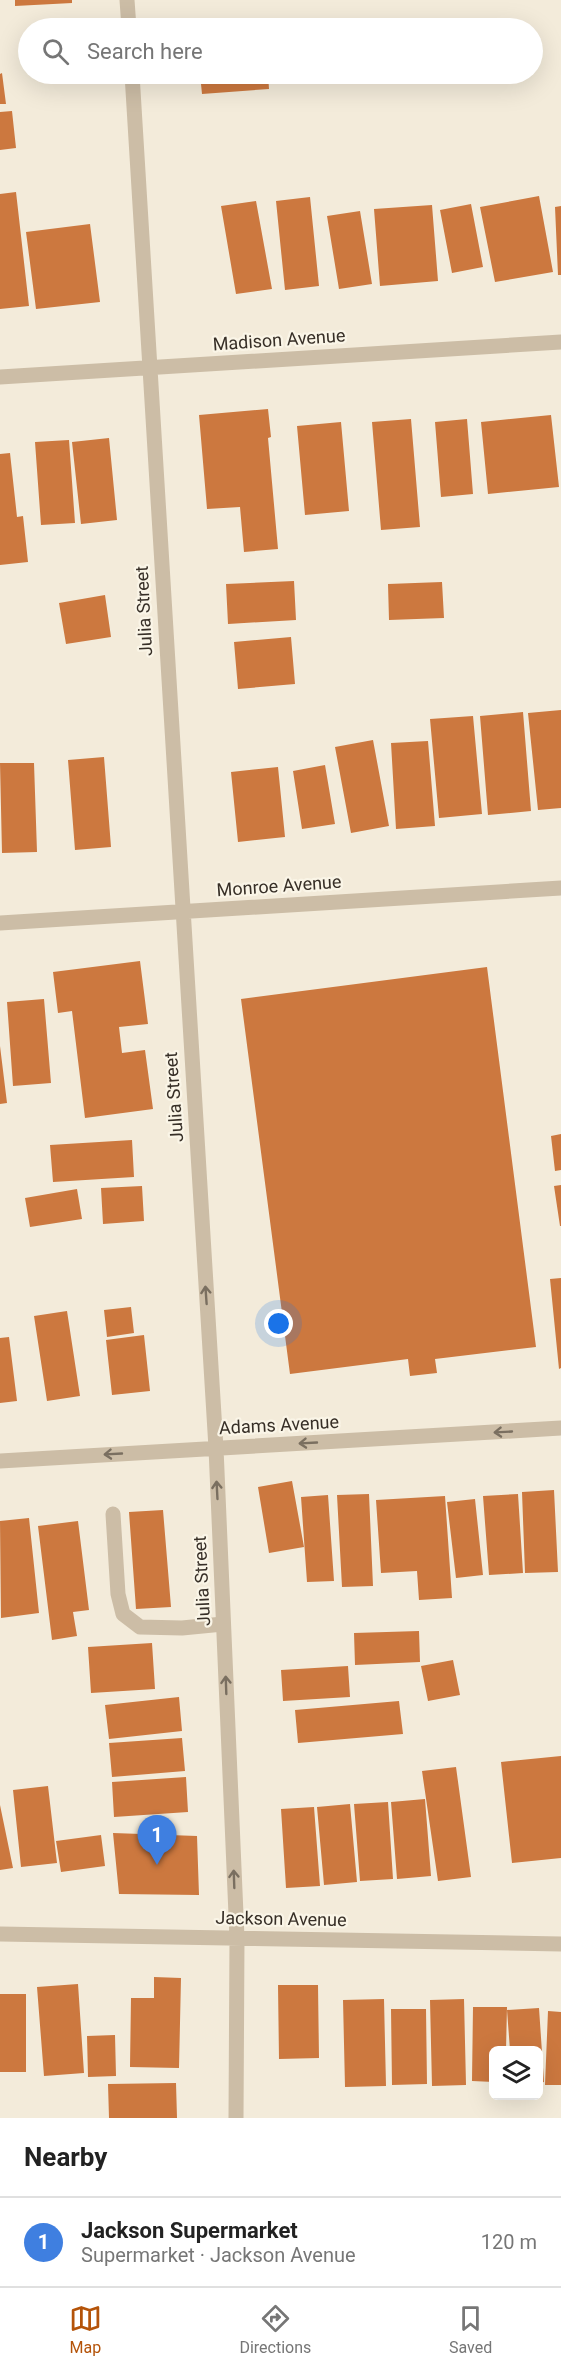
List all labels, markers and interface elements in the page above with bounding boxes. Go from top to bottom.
search box [18,18,543,84]
icon: search [39,35,72,68]
text: Search here [87,39,203,64]
street label: Madison Avenue [212,324,346,355]
street label: Julia Street [131,565,156,657]
street label: Monroe Avenue [216,871,342,900]
street label: Julia Street [160,1051,187,1143]
one-way arrow [200,1286,211,1306]
your location [264,1309,293,1338]
street label: Adams Avenue [218,1411,339,1438]
one-way arrow [493,1426,513,1437]
one-way arrow [298,1438,318,1449]
one-way arrow [104,1449,124,1460]
one-way arrow [212,1480,223,1500]
street label: Julia Street [189,1535,214,1627]
one-way arrow [220,1675,232,1695]
pin: 1 [138,1816,176,1865]
one-way arrow [229,1870,240,1890]
street label: Jackson Avenue [215,1907,347,1930]
map controls [489,2046,543,2100]
button: layers [489,2046,543,2100]
text: Nearby [24,2142,107,2172]
text: Jackson Supermarket [81,2218,298,2243]
text: 1 [38,2230,49,2254]
text: 120 m [481,2230,537,2254]
text: Supermarket · Jackson Avenue [81,2243,356,2267]
tab: Map [69,2302,102,2357]
tab: Directions [239,2302,311,2357]
tab: Saved [449,2302,492,2357]

